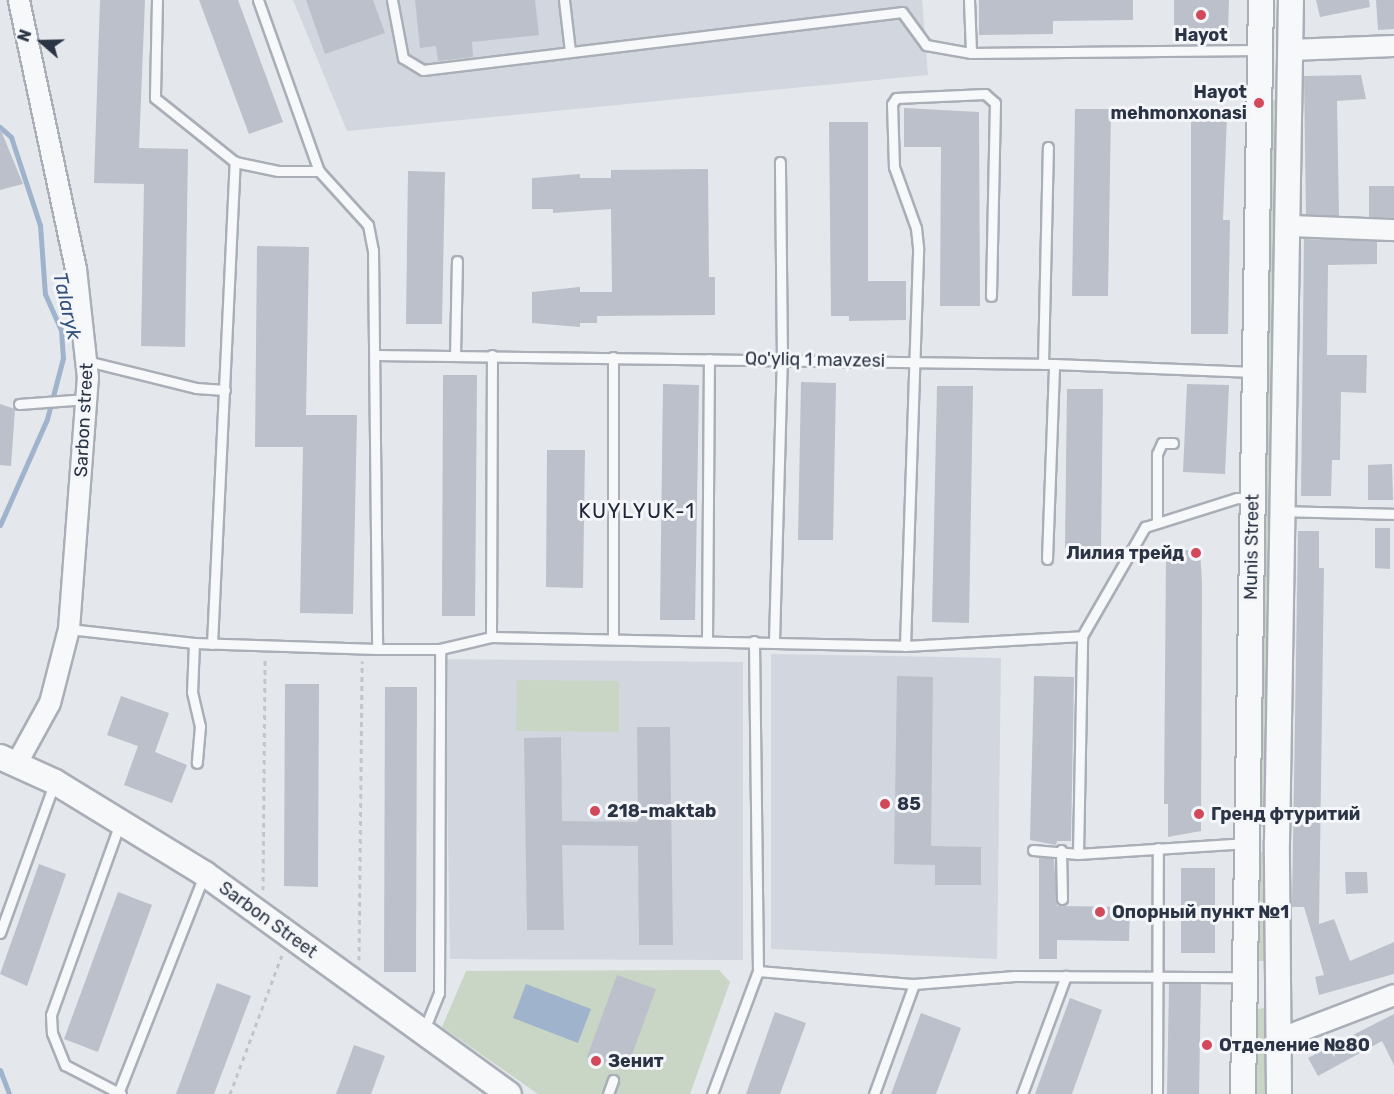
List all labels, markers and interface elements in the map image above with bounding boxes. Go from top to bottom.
marker: Hayot [1194,8,1208,22]
north arrow [12,12,72,72]
place label: Hayot [1174,24,1228,46]
text: N [14,27,36,44]
place label: Hayot mehmonxonasi [1111,82,1247,124]
marker: Hayot mehmonxonasi [1252,96,1266,110]
water label: Talaryk [48,270,86,342]
street label: Qo'yliq 1 mavzesi [745,348,885,372]
street label: Sarbon street [70,362,98,478]
street label: Munis Street [1240,494,1264,600]
district label: KUYLYUK-1 [579,499,695,523]
place label: Лилия трейд [1066,542,1184,564]
marker: Лилия трейд [1189,546,1203,560]
place label: 85 [897,793,921,815]
marker: 85 [878,797,892,811]
place label: 218-maktab [607,800,716,822]
place label: Гренд фтуритий [1211,803,1360,825]
marker: 218-maktab [588,804,602,818]
marker: Гренд фтуритий [1192,807,1206,821]
street label: Sarbon Street [215,877,321,963]
place label: Опорный пункт №1 [1112,901,1289,923]
marker: Опорный пункт №1 [1093,905,1107,919]
place label: Отделение №80 [1219,1034,1370,1056]
marker: Отделение №80 [1200,1038,1214,1052]
place label: Зенит [608,1050,664,1072]
marker: Зенит [589,1054,603,1068]

